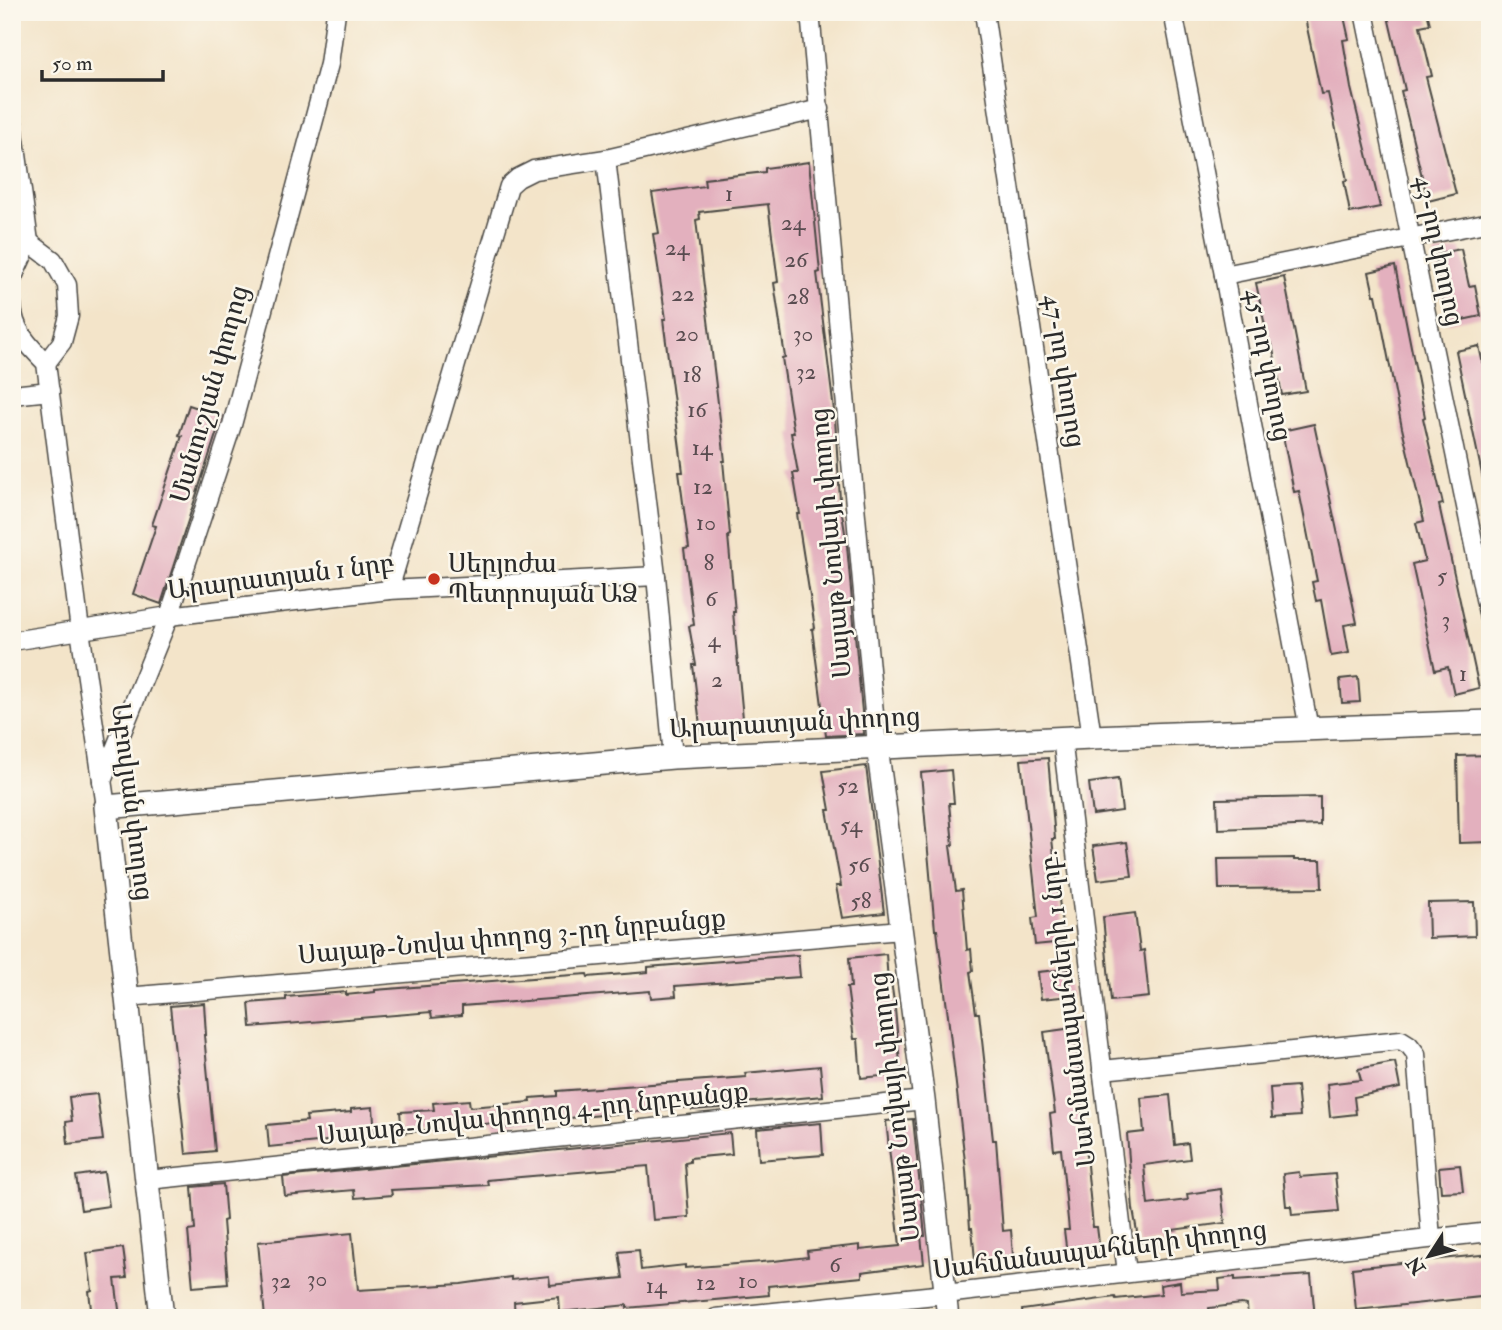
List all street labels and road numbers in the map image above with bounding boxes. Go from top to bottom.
street label: 43-րդ փողոց [1407,173,1471,329]
street label: Մանուշյան փողոց [164,282,256,506]
street label: 45-րդ փողոց [1238,286,1298,444]
street label: 47-րդ փողոց [1036,292,1092,450]
street label: Սայաթ Նովայի փողոց [803,406,859,680]
street label: Արարատյան 1 նրբ [166,547,396,607]
street label: Արարատյան փողոց [669,700,921,746]
street label: Աբովյան փողոց [104,701,160,903]
street label: Սահմանապահների 1 նրբ. [1033,849,1103,1169]
street label: Սայաթ-Նովա փողոց 3-րդ նրբանցք [297,902,727,972]
street label: Սայաթ Նովայի փողոց [863,970,927,1244]
street label: Սայաթ-Նովա փողոց 4-րդ նրբանցք [316,1075,750,1153]
street label: Սահմանապահների փողոց [931,1214,1269,1286]

